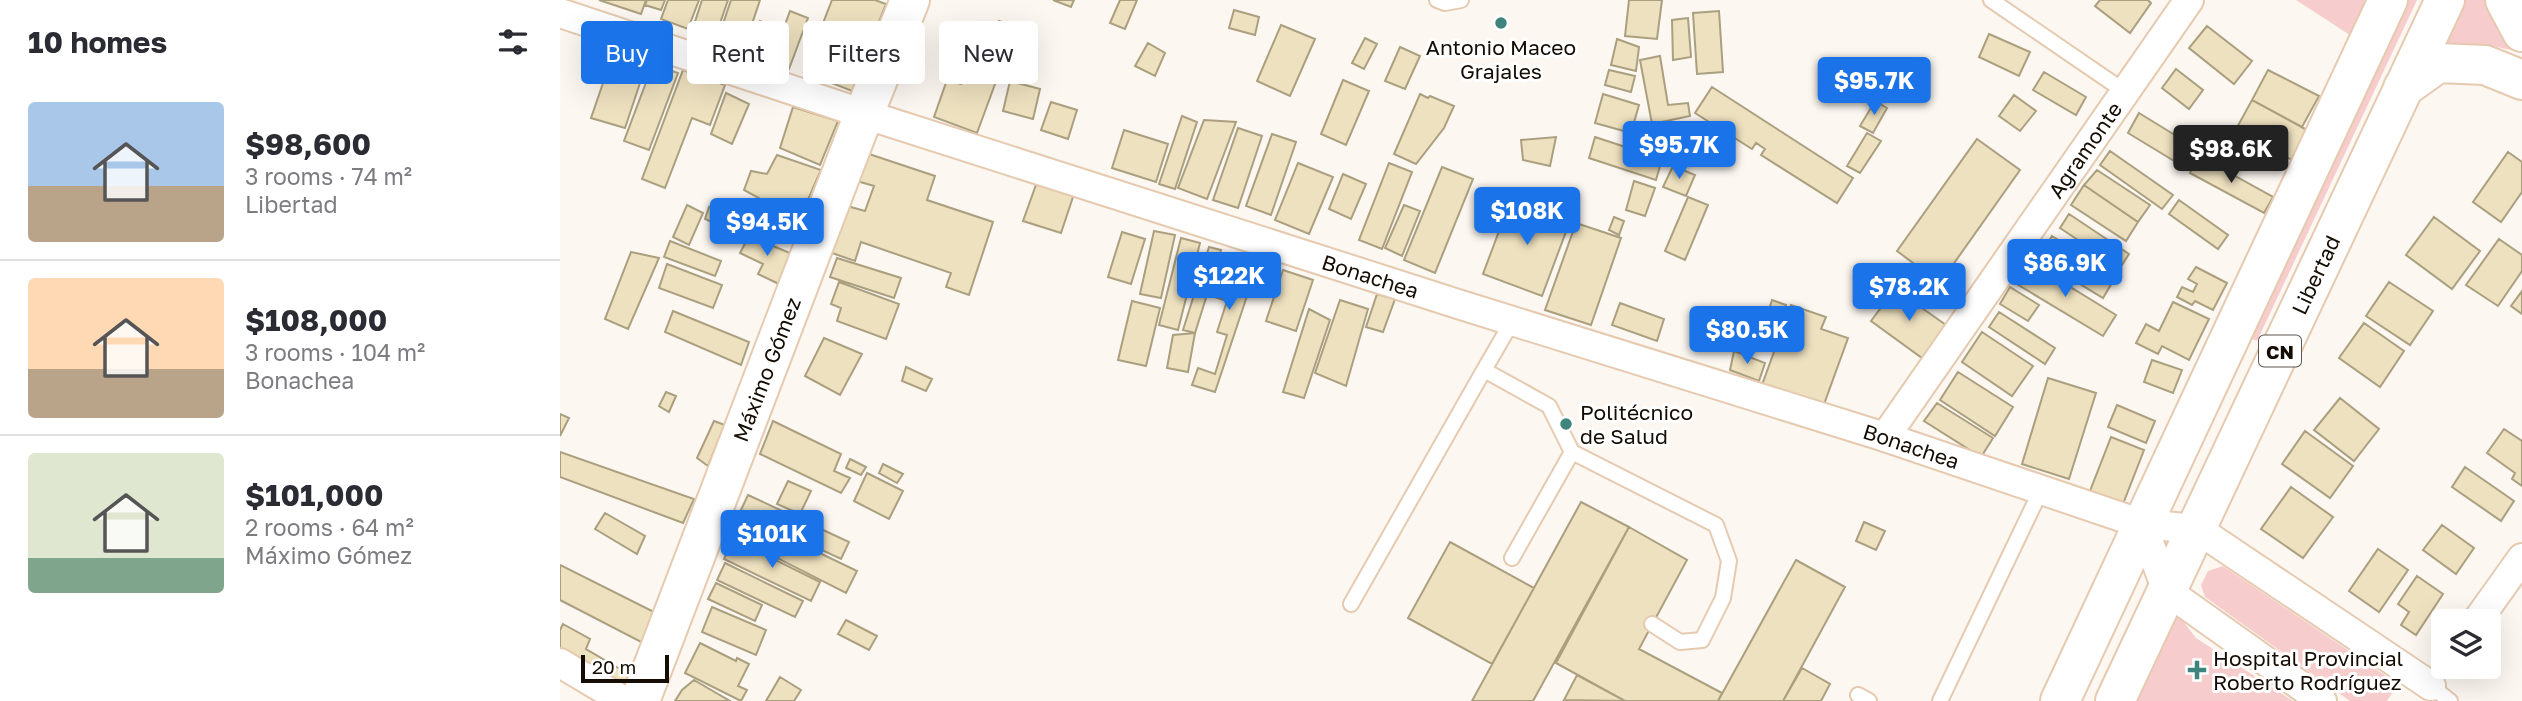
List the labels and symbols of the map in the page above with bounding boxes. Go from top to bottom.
marker: Antonio Maceo Grajales [1493,15,1509,31]
place label: Antonio Maceo Grajales [1426,34,1576,84]
pin: $95.7K [1817,58,1931,117]
street label: Agramonte [2042,97,2127,203]
pin: $95.7K [1622,122,1736,181]
pin: $98.6K [2174,125,2288,185]
pin: $108K [1478,188,1576,247]
pin: $94.5K [710,198,824,258]
street label: Libertad [2286,231,2345,319]
pin: $86.9K [2008,240,2122,299]
street label: Bonachea [1319,248,1422,304]
pin: $122K [1180,252,1278,312]
pin: $78.2K [1852,264,1966,323]
street label: Máximo Gómez [727,293,806,445]
pin: $80.5K [1690,306,1804,366]
road number: CN [2259,336,2301,366]
place label: Politécnico de Salud [1580,399,1693,449]
marker: Politécnico de Salud [1558,416,1574,432]
street label: Bonachea [1860,418,1963,474]
pin: $101K [723,510,821,570]
place label: Hospital Provincial Roberto Rodríguez [2213,645,2403,695]
scale bar [581,652,668,684]
marker: Hospital Provincial Roberto Rodríguez [2187,660,2207,680]

